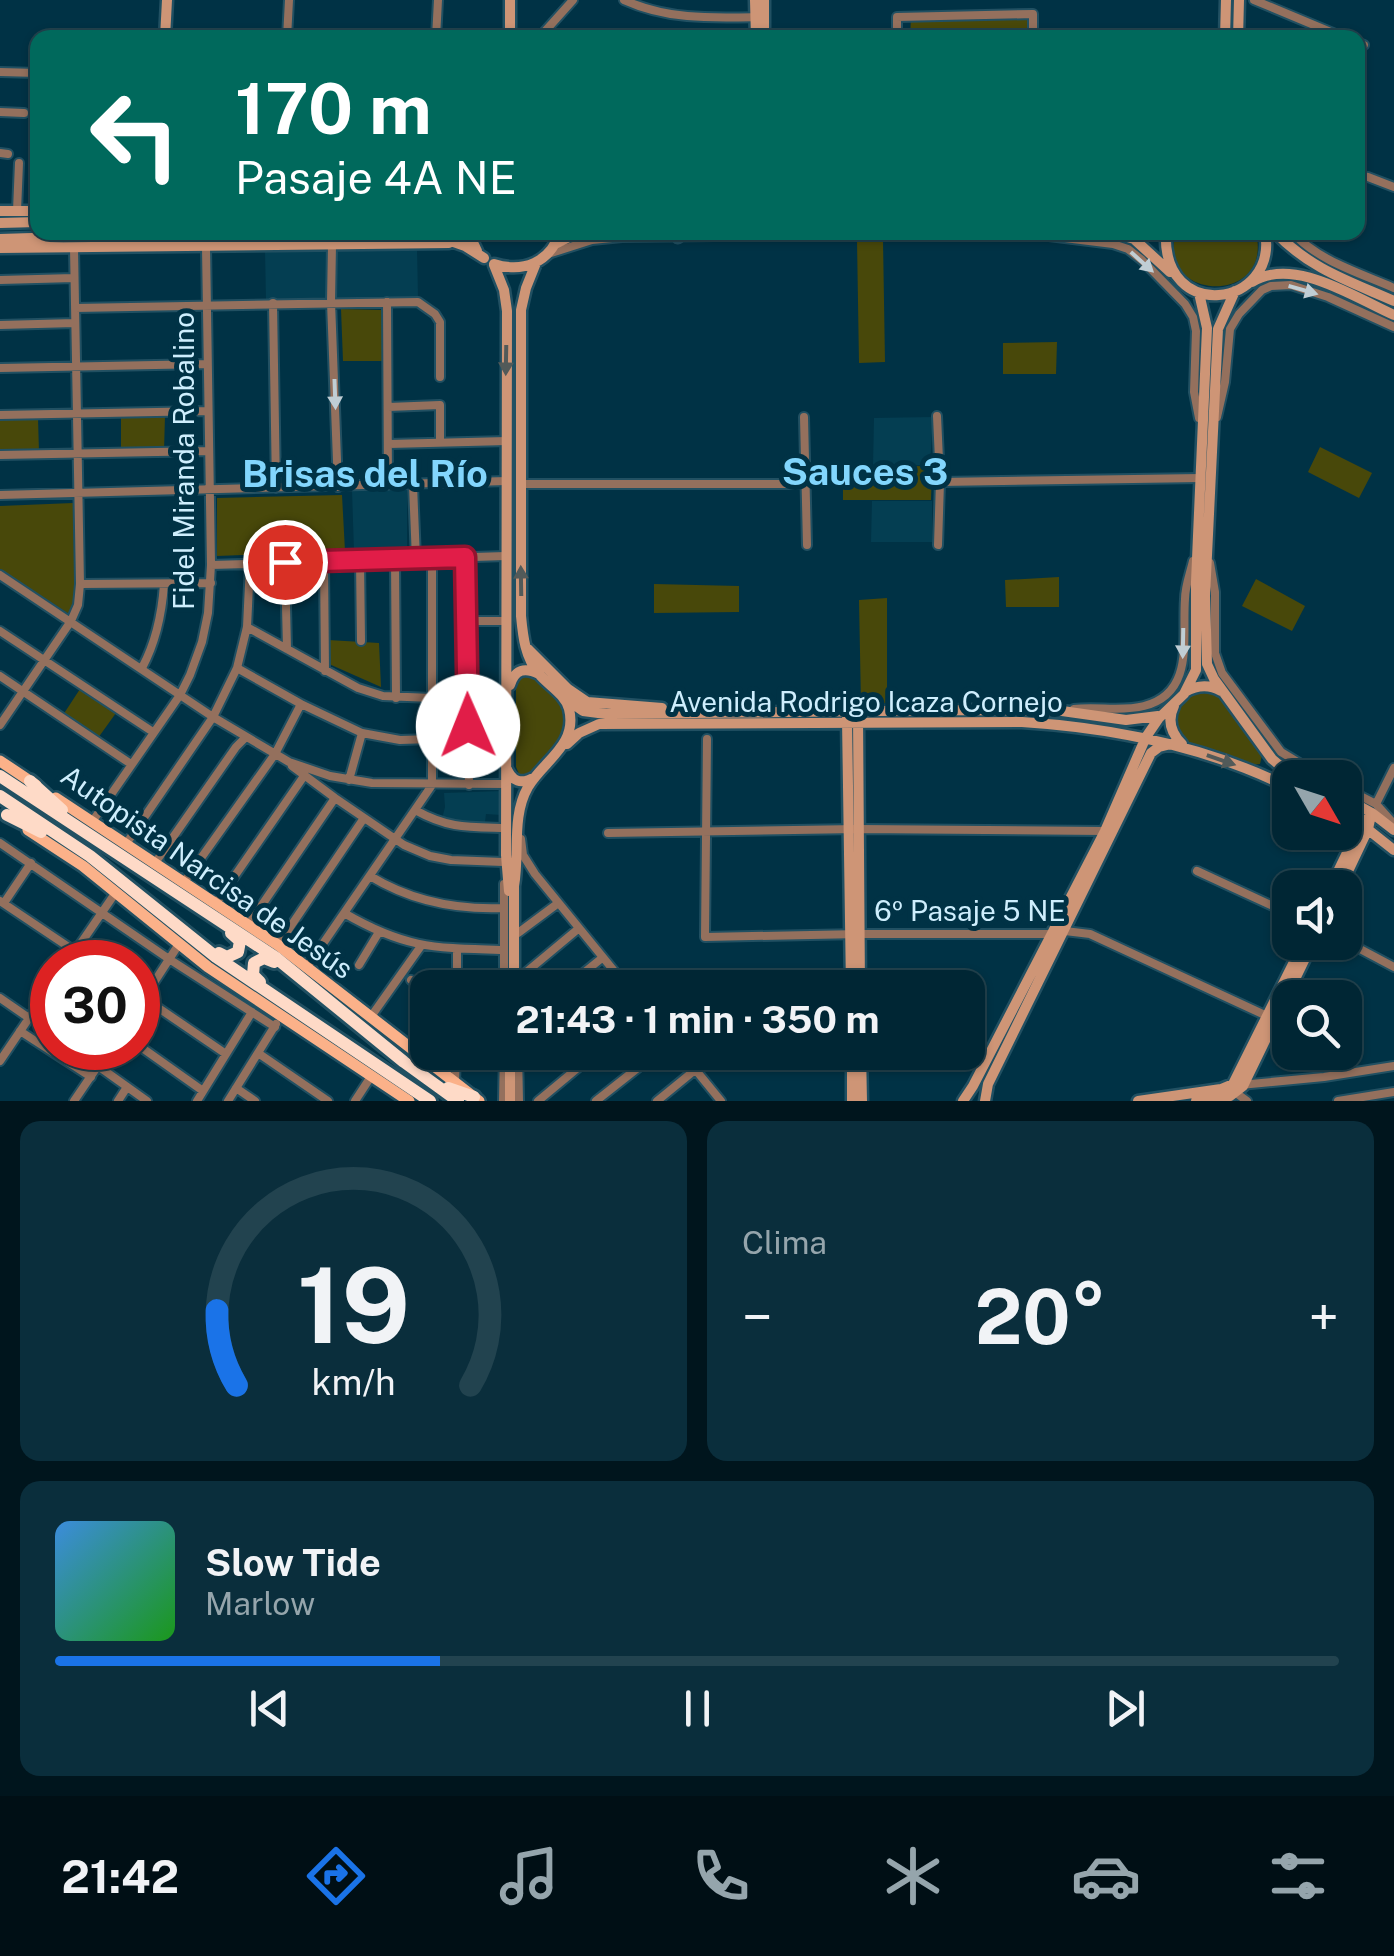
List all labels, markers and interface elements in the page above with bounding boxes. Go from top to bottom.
text: 170 m [235,67,432,150]
icon: left [70,70,200,200]
text: Pasaje 4A NE [235,151,517,204]
one-way arrow [1129,250,1154,272]
one-way arrow [1288,283,1319,298]
street label: Fidel Miranda Robalino [167,312,200,610]
one-way arrow [498,344,514,376]
one-way arrow [327,379,343,411]
district label: Sauces 3 [782,449,948,494]
district label: Brisas del Río [242,451,488,496]
pin [243,520,328,605]
icon: arrive [258,535,313,590]
one-way arrow [513,565,529,597]
one-way arrow [1175,627,1191,659]
position arrow [416,674,520,778]
street label: Avenida Rodrigo Icaza Cornejo [669,685,1063,718]
one-way arrow [1207,753,1237,768]
street label: Autopista Narcisa de Jesús [55,758,360,985]
north arrow [1272,760,1362,850]
map controls [1272,760,1362,1070]
button: sound [1272,870,1362,960]
street label: 6º Pasaje 5 NE [874,894,1066,927]
speed limit sign: 30 [30,940,160,1070]
button: search [1272,980,1362,1070]
text: 21:43 · 1 min · 350 m [515,997,880,1042]
text: Clima [742,1224,827,1261]
text: 19 [297,1244,410,1366]
text: 20° [975,1273,1106,1361]
text: − [742,1285,773,1349]
text: + [1308,1285,1339,1349]
text: km/h [311,1361,396,1403]
text: Slow Tide [205,1540,381,1585]
text: Marlow [205,1585,315,1622]
icon: previous [242,1681,297,1736]
icon: pause [670,1681,725,1736]
icon: next [1098,1681,1153,1736]
icon: directions [301,1841,371,1911]
icon: music [494,1841,564,1911]
icon: phone [686,1841,756,1911]
icon: climate [878,1841,948,1911]
icon: car [1071,1841,1141,1911]
icon: filters [1263,1841,1333,1911]
text: 21:42 [61,1850,179,1903]

